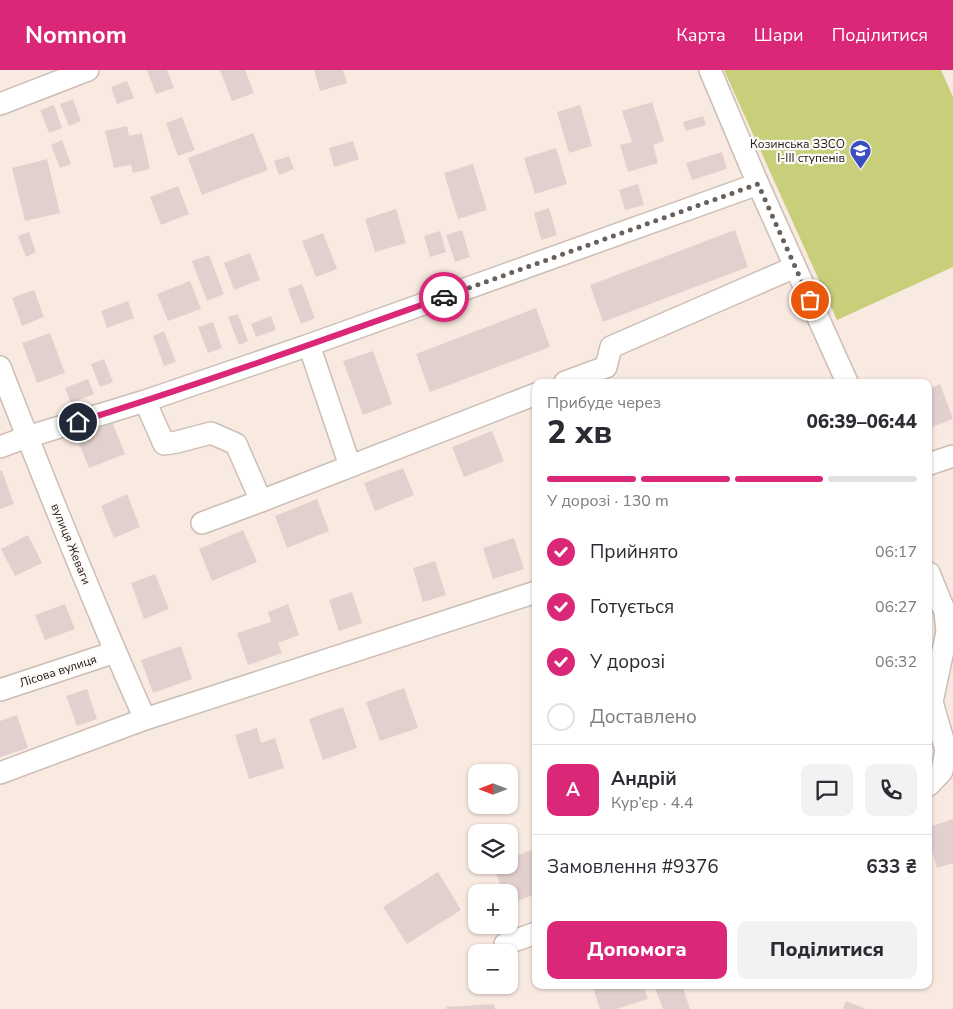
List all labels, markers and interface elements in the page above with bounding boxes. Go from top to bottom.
text: Nomnom [25,19,127,51]
text: Карта [676,23,726,47]
text: Шари [754,23,804,47]
text: Поділитися [832,23,928,47]
place label: Козинська ЗЗСО І-ІІІ ступенів [750,136,845,166]
school or university icon: Козинська ЗЗСО І-ІІІ ступенів [849,139,873,170]
courier [419,272,469,322]
pin [789,279,831,321]
icon: car [430,283,458,311]
icon: bag [796,286,824,314]
text: Прибуде через [547,392,661,414]
pin [57,401,99,443]
icon: home [64,408,92,436]
text: 06:39–06:44 [806,409,917,435]
text: 2 хв [547,411,612,454]
text: У дорозі · 130 m [547,490,669,512]
street label: вулиця Жеваги [47,501,95,587]
icon: check [547,538,575,566]
text: Прийнято [590,539,678,565]
text: 06:17 [875,541,917,563]
icon: check [547,593,575,621]
text: Готується [590,594,674,620]
text: 06:27 [875,596,917,618]
icon: check [547,648,575,676]
text: У дорозі [590,649,665,675]
street label: Лісова вулиця [17,651,99,691]
text: 06:32 [875,651,917,673]
text: Доставлено [590,704,697,730]
north arrow [468,764,518,814]
map controls [468,764,518,994]
button: chat [801,764,853,816]
button: phone [865,764,917,816]
text: Андрій [611,766,677,792]
text: А [566,777,580,803]
text: Кур’єр · 4.4 [611,792,693,814]
button: layers [468,824,518,874]
text: Замовлення #9376 [547,854,719,880]
text: 633 ₴ [866,854,917,880]
button: + [468,884,518,934]
button: Допомога [547,921,727,979]
button: Поділитися [737,921,917,979]
button: − [468,944,518,994]

